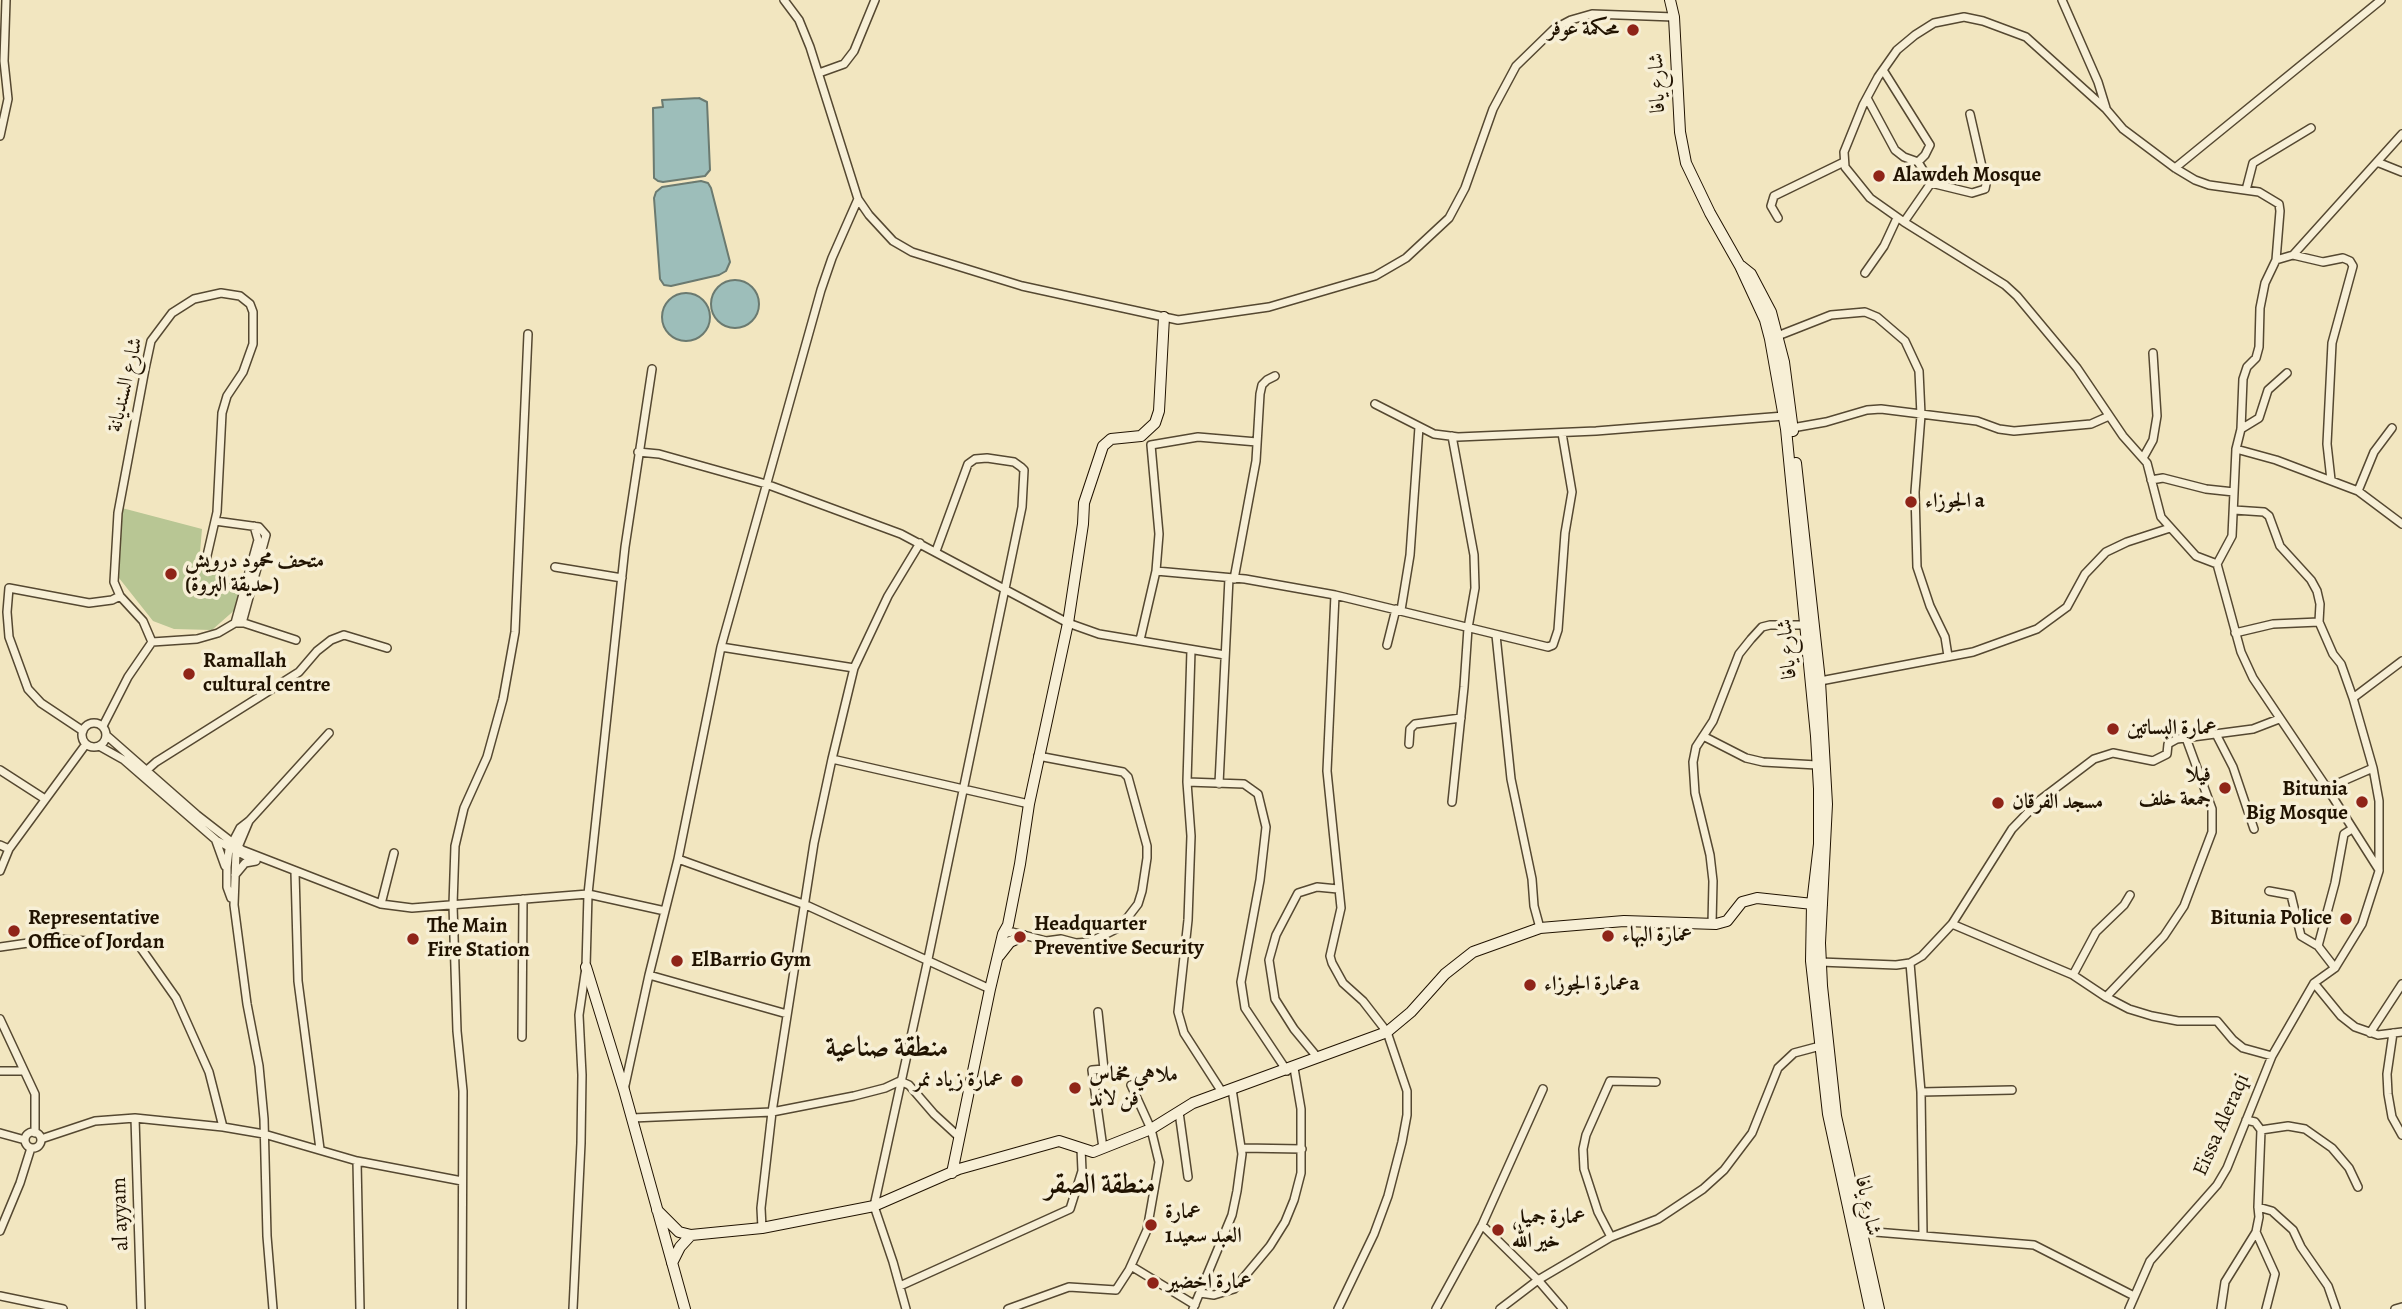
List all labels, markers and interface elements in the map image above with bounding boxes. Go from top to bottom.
place label: محكمة عوفر [1548,17,1619,43]
marker: محكمة عوفر [1625,22,1641,38]
street label: شارع يافا [1644,52,1672,114]
place label: Alawdeh Mosque [1893,163,2041,189]
marker: Alawdeh Mosque [1871,168,1887,184]
street label: شارع السنديانة [103,335,149,435]
place label: الجوزاء a [1925,489,1985,515]
marker: الجوزاء a [1903,494,1919,510]
place label: متحف محمود درويش (حديقة البروة) [185,549,324,599]
marker: متحف محمود درويش (حديقة البروة) [163,566,179,582]
street label: شارع يافا [1773,618,1803,680]
place label: Ramallah cultural centre [203,649,331,699]
marker: Ramallah cultural centre [181,666,197,682]
place label: عمارة البساتين [2127,716,2216,742]
marker: عمارة البساتين [2105,721,2121,737]
place label: فيلا جمعة خلف [2138,763,2211,813]
place label: Bitunia Big Mosque [2246,777,2348,827]
marker: فيلا جمعة خلف [2217,780,2233,796]
place label: مسجد الفرقان [2012,790,2103,816]
marker: Bitunia Big Mosque [2354,794,2370,810]
marker: مسجد الفرقان [1990,795,2006,811]
place label: Representative Office of Jordan [28,906,165,956]
place label: Bitunia Police [2210,906,2332,932]
marker: Bitunia Police [2338,911,2354,927]
place label: Headquarter Preventive Security [1034,912,1204,962]
place label: The Main Fire Station [427,914,530,964]
marker: Representative Office of Jordan [6,923,22,939]
place label: عمارة البهاء [1622,923,1692,949]
marker: عمارة البهاء [1600,928,1616,944]
marker: Headquarter Preventive Security [1012,929,1028,945]
marker: The Main Fire Station [405,931,421,947]
place label: ElBarrio Gym [691,948,811,974]
marker: ElBarrio Gym [669,953,685,969]
place label: عمارة الجوزاءa [1544,972,1640,998]
marker: عمارة الجوزاءa [1522,977,1538,993]
district label: منطقة صناعية [826,1032,948,1066]
place label: ملاهي مخماس فن لاند [1089,1063,1178,1113]
place label: عمارة زياد نمر [914,1068,1003,1094]
street label: Eissa Aleraqi [2188,1070,2256,1180]
marker: عمارة زياد نمر [1009,1073,1025,1089]
marker: ملاهي مخماس فن لاند [1067,1080,1083,1096]
district label: منطقة الصقر [1045,1169,1155,1203]
street label: شارع يافا [1848,1174,1886,1238]
street label: al ayyam [107,1177,135,1251]
place label: عمارة العبد سعيد1 [1165,1200,1242,1250]
place label: عمارة جميل خير الله [1512,1205,1585,1255]
marker: عمارة العبد سعيد1 [1143,1217,1159,1233]
marker: عمارة جميل خير الله [1490,1222,1506,1238]
place label: عمارة اخضير [1167,1270,1251,1296]
marker: عمارة اخضير [1145,1275,1161,1291]

